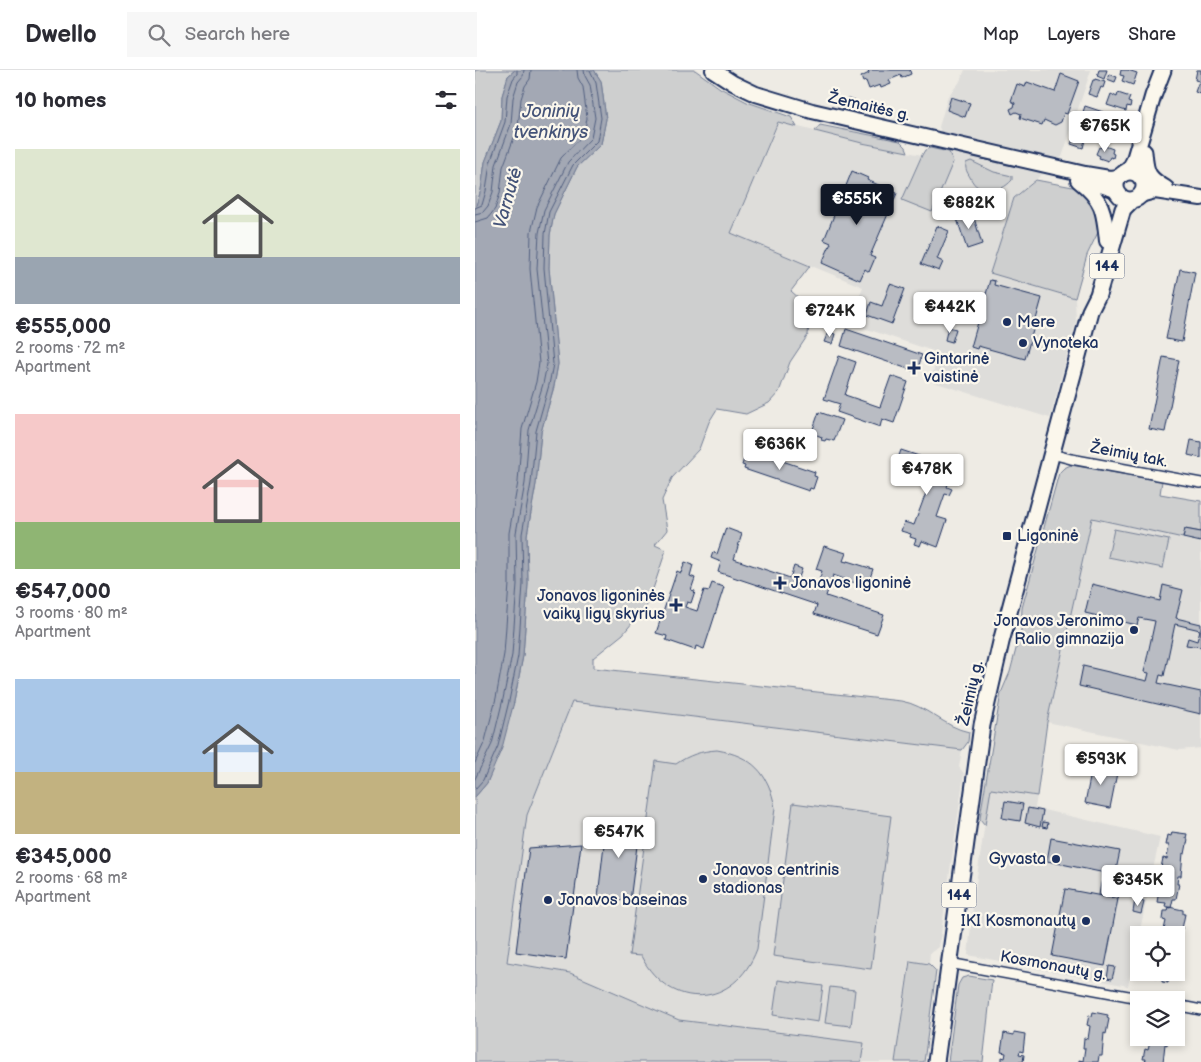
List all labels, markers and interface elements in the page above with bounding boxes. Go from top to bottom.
search box [127,12,477,57]
text: Dwello [25,20,97,49]
icon: search [145,21,173,49]
text: Search here [185,23,290,46]
text: Map [983,24,1019,45]
text: Layers [1047,24,1100,45]
text: Share [1128,24,1176,45]
icon: filters [432,86,460,114]
street label: Žemaitės g. [825,86,912,126]
text: 10 homes [15,88,106,113]
water label: Joninių tvenkinys [514,101,588,143]
pin: €765K [1070,111,1140,153]
text: €765K [1080,117,1130,136]
water label: Varnutė [489,165,527,231]
icon: home [193,181,283,271]
pin: €555K [822,184,892,226]
pin: €882K [934,188,1004,230]
text: €555K [832,190,882,209]
text: €882K [943,194,995,213]
road number: 144 [1089,254,1125,278]
pin: €442K [915,292,985,334]
pin: €724K [795,296,865,338]
text: €442K [924,298,976,317]
text: €724K [805,302,855,321]
place label: Mere [1017,313,1056,332]
text: €555,000 [15,314,111,339]
marker: Mere [1001,316,1013,328]
place label: Vynoteka [1033,334,1099,353]
marker: Vynoteka [1017,337,1029,349]
text: 2 rooms · 72 m² [15,339,125,358]
place label: Gintarinė vaistinė [923,350,990,387]
text: Apartment [15,358,91,377]
marker: Gintarinė vaistinė [908,362,920,374]
pin: €636K [745,428,815,471]
text: €636K [754,435,806,454]
street label: Žeimių tak. [1088,436,1170,472]
icon: home [193,446,283,536]
pin: €478K [892,454,962,496]
text: €478K [902,460,952,479]
place label: Ligoninė [1017,527,1079,546]
marker: Ligoninė [1001,530,1013,542]
place label: Jonavos ligoninė [791,574,911,593]
marker: Jonavos ligoninė [773,576,787,590]
text: €547,000 [15,579,111,604]
place label: Jonavos ligoninės vaikų ligų skyrius [537,587,665,624]
marker: Jonavos ligoninės vaikų ligų skyrius [669,598,683,612]
text: 3 rooms · 80 m² [15,604,128,623]
place label: Jonavos Jeronimo Ralio gimnazija [994,612,1124,649]
text: Apartment [15,623,91,642]
marker: Jonavos Jeronimo Ralio gimnazija [1128,624,1140,636]
street label: Žeimių g. [952,658,988,728]
icon: home [193,711,283,801]
pin: €593K [1066,744,1136,786]
text: €593K [1076,750,1126,769]
pin: €547K [584,816,654,859]
text: €547K [594,823,644,842]
text: €345,000 [15,844,112,869]
place label: Gyvasta [989,850,1046,869]
marker: Gyvasta [1050,853,1062,865]
place label: Jonavos centrinis stadionas [713,861,839,898]
pin: €345K [1103,864,1173,907]
text: 2 rooms · 68 m² [15,869,128,888]
text: €345K [1113,871,1163,890]
marker: Jonavos centrinis stadionas [697,873,709,885]
road number: 144 [941,882,977,908]
text: Apartment [15,888,91,907]
place label: Jonavos baseinas [558,891,687,910]
marker: Jonavos baseinas [542,894,554,906]
place label: IKI Kosmonautų [961,912,1076,931]
marker: IKI Kosmonautų [1080,915,1092,927]
map controls [1130,926,1185,1046]
button: locate [1130,926,1185,981]
street label: Kosmonautų g. [999,947,1107,985]
button: layers [1130,991,1185,1046]

